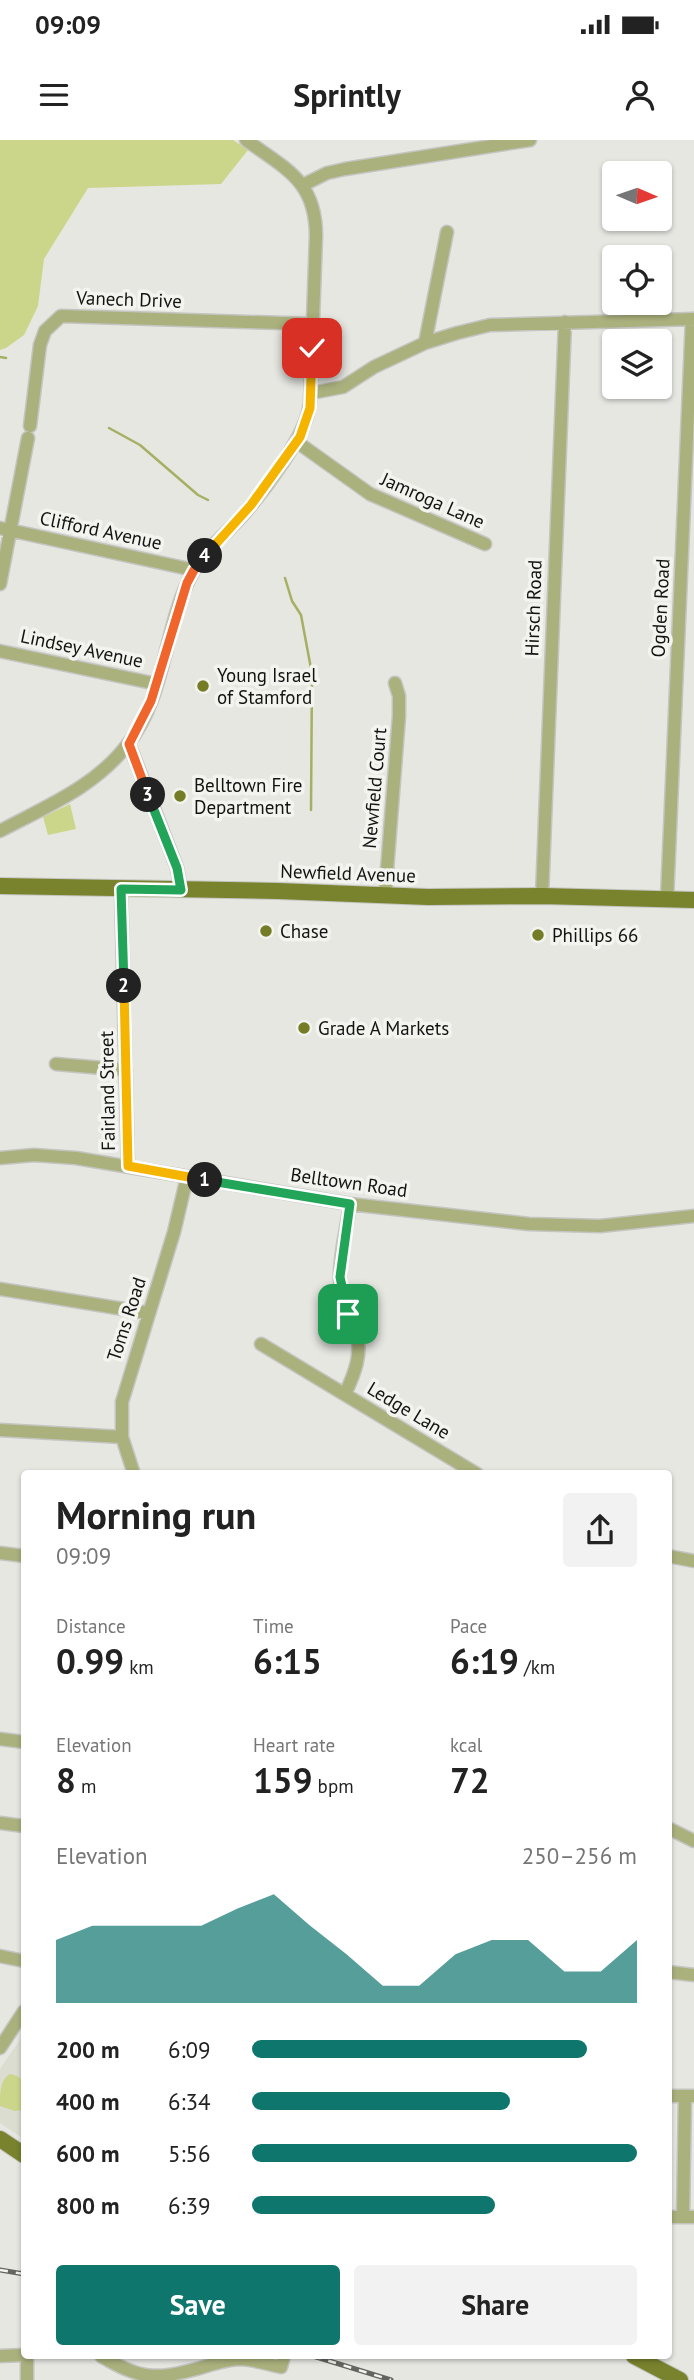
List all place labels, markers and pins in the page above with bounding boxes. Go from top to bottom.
pin [282,318,342,378]
pin: 4 [188,538,222,574]
place label: Young Israel of Stamford [217,663,317,709]
marker: Young Israel of Stamford [195,678,211,694]
place label: Belltown Fire Department [194,773,303,819]
pin: 3 [130,778,166,812]
marker: Belltown Fire Department [172,788,188,804]
place label: Chase [280,919,328,943]
marker: Chase [258,923,274,939]
place label: Phillips 66 [552,923,638,947]
marker: Phillips 66 [530,927,546,943]
pin: 2 [106,968,142,1004]
place label: Grade A Markets [318,1016,449,1040]
marker: Grade A Markets [296,1020,312,1036]
pin: 1 [188,1163,222,1198]
pin [318,1284,378,1344]

